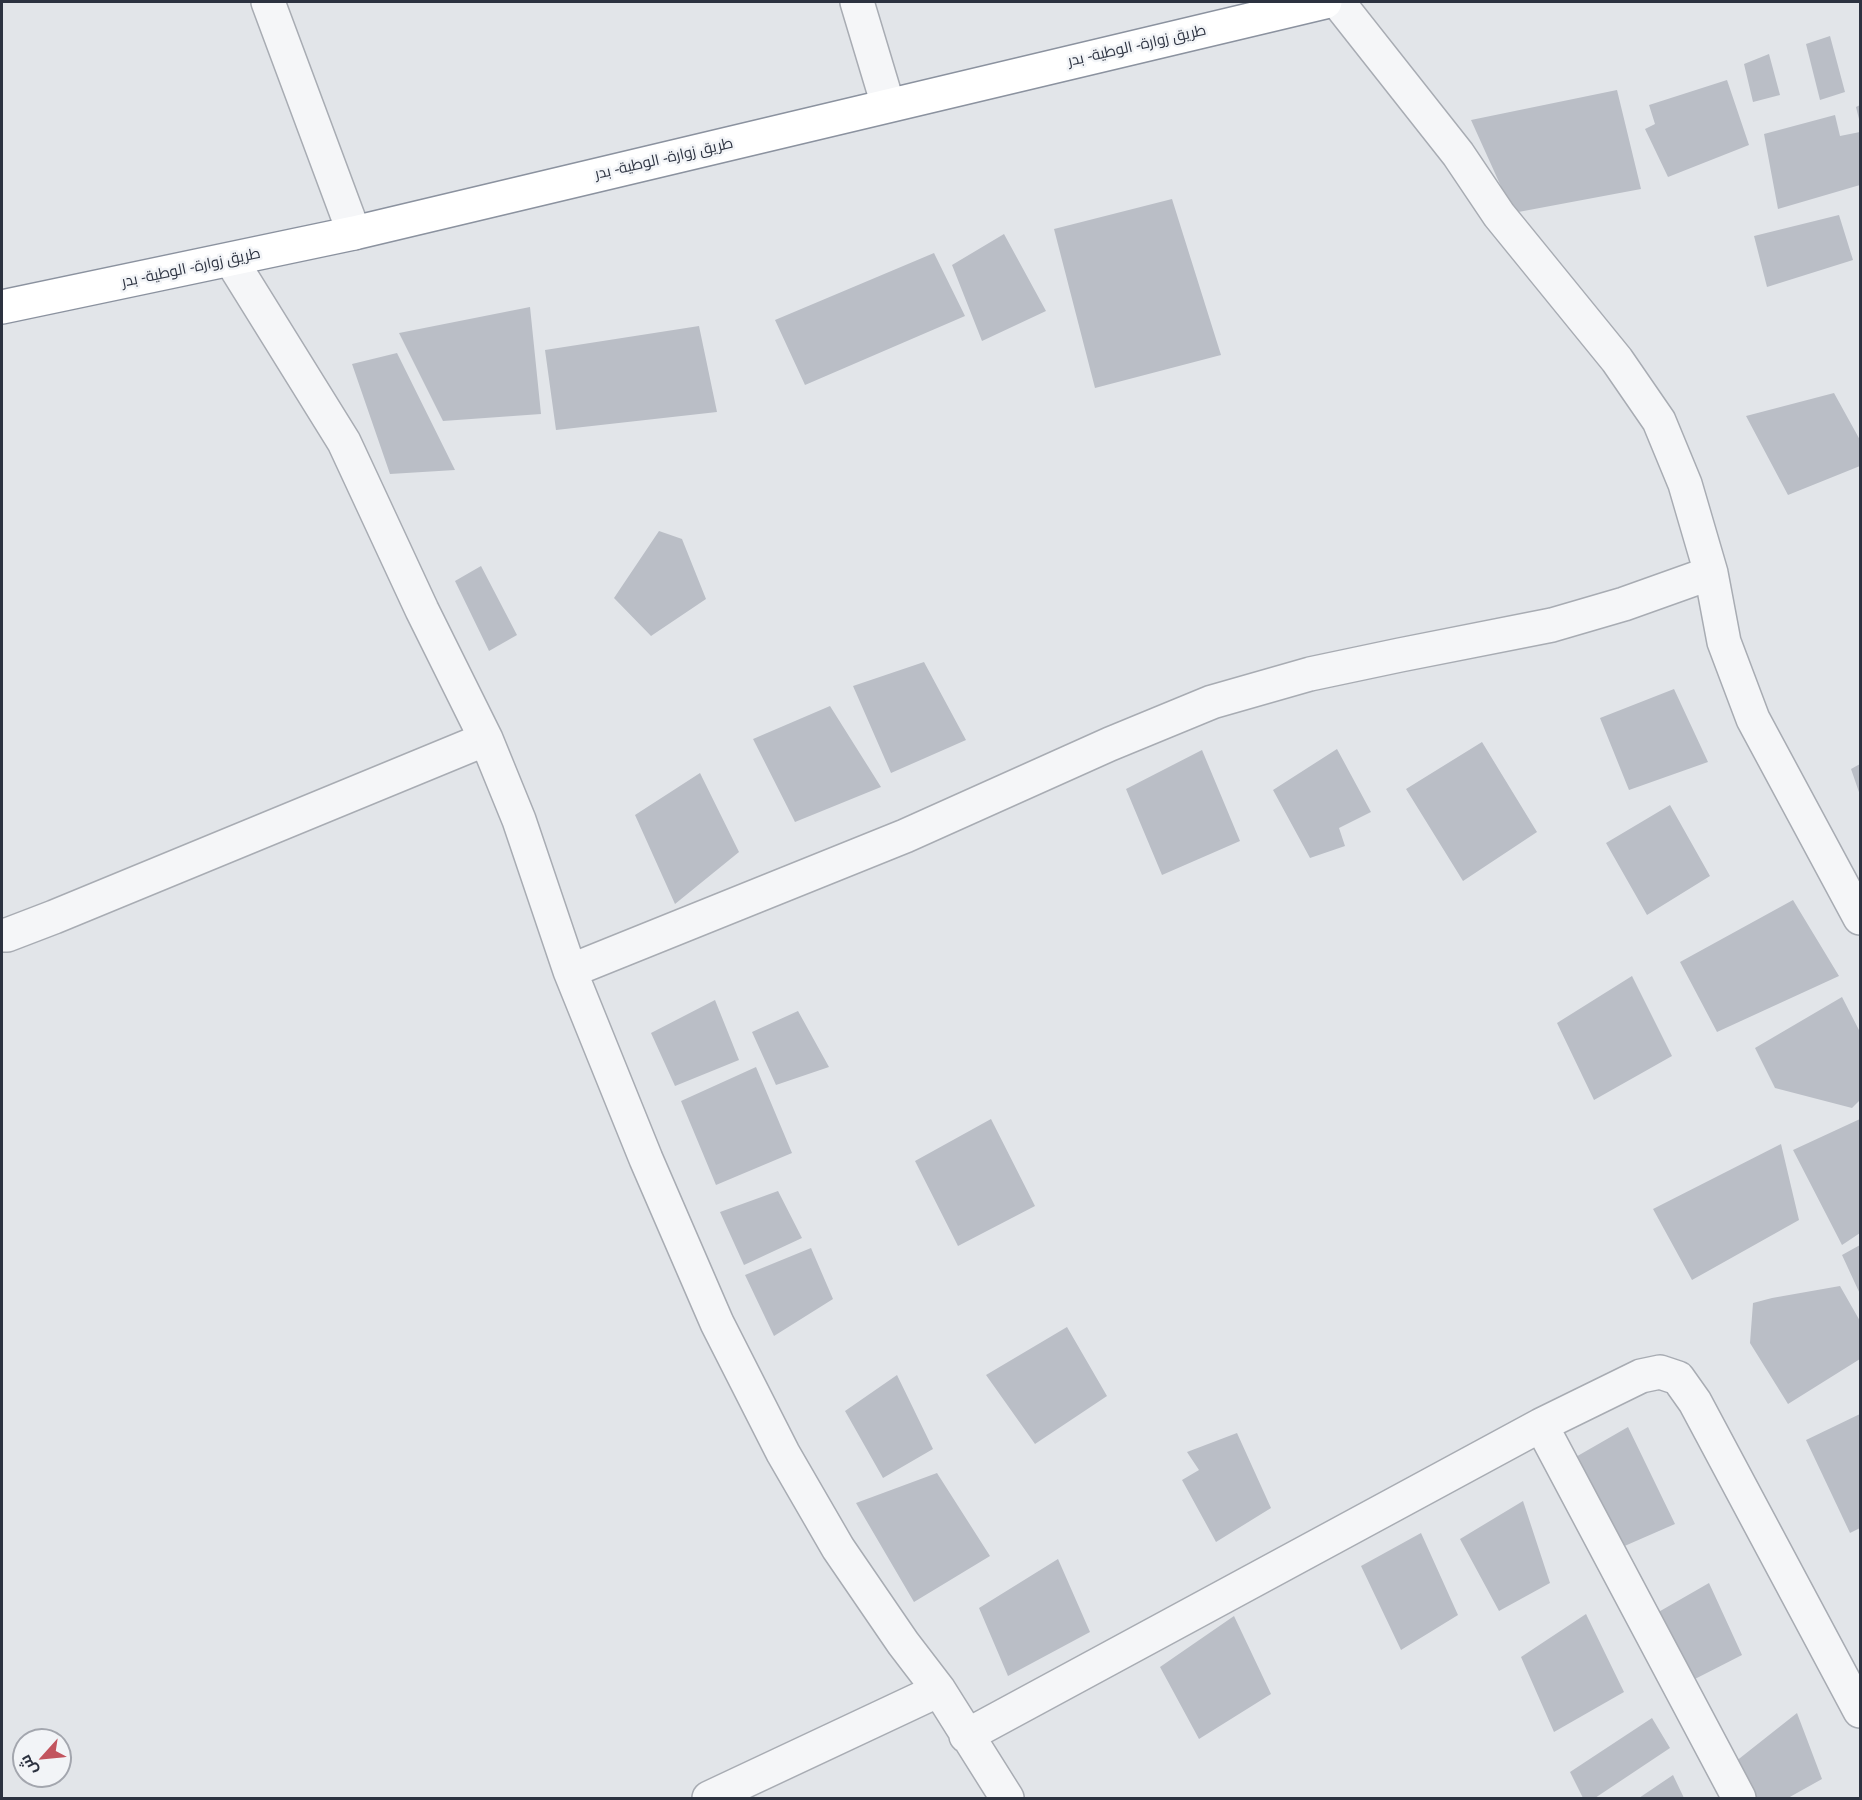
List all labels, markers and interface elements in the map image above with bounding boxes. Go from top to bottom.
street label: طريق زوارة- الوطية- بدر [1066,21,1208,71]
street label: طريق زوارة- الوطية- بدر [593,134,735,184]
street label: طريق زوارة- الوطية- بدر [120,244,262,292]
north arrow [12,1728,72,1788]
text: ش [13,1751,42,1779]

